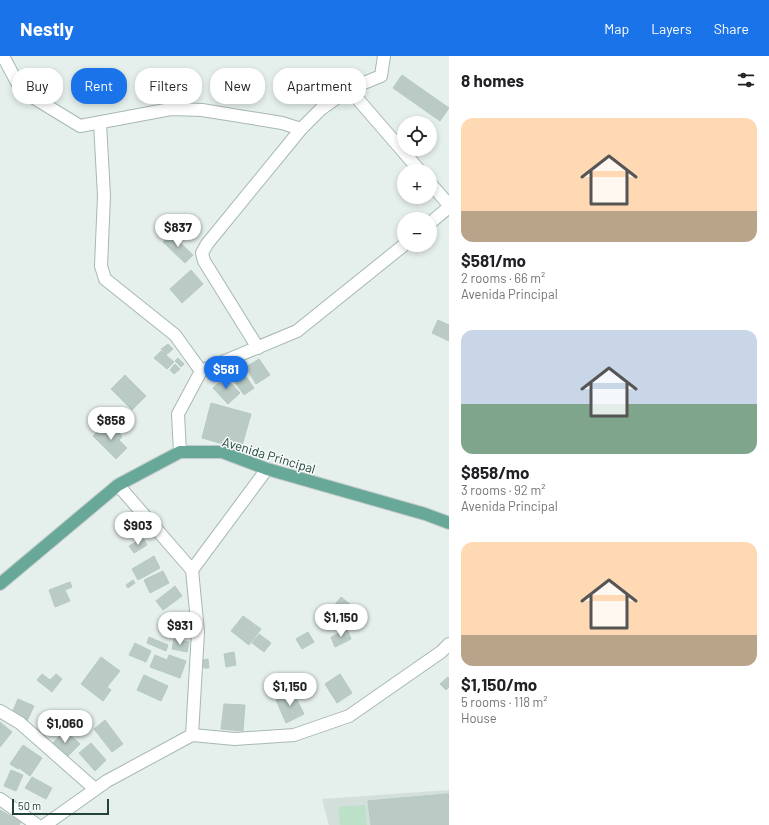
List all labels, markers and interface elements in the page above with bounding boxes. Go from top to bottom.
text: Nestly [20,17,74,40]
text: Map [604,20,629,37]
text: Layers [651,20,692,37]
text: Share [714,20,749,37]
chip: Buy [12,68,63,104]
chip: Rent [71,68,127,104]
chip: Filters [135,68,202,104]
chip: New [210,68,265,104]
chip: Apartment [273,68,366,104]
icon: filters [735,69,757,91]
text: 8 homes [461,70,524,90]
map controls [397,116,437,252]
button: locate [397,116,437,156]
icon: home [573,144,645,216]
button: + [397,164,437,204]
button: − [397,212,437,252]
pin: $837 [154,214,202,248]
text: $837 [164,219,192,235]
text: $581/mo [461,250,526,270]
text: 2 rooms · 66 m² [461,270,545,286]
text: Avenida Principal [461,286,558,302]
pin: $581 [202,356,250,390]
icon: home [573,356,645,428]
text: $581 [213,361,239,377]
pin: $858 [87,407,135,441]
text: $858 [97,412,125,428]
street label: Avenida Principal [220,433,318,477]
text: $858/mo [461,462,529,482]
text: 3 rooms · 92 m² [461,482,545,498]
text: Avenida Principal [461,498,558,514]
pin: $903 [114,512,162,546]
text: $903 [124,517,152,533]
icon: home [573,568,645,640]
pin: $1,150 [308,604,374,638]
text: $1,150 [324,609,358,625]
pin: $931 [156,612,204,646]
text: $931 [167,617,193,633]
pin: $1,150 [257,673,323,707]
text: $1,150/mo [461,674,537,694]
text: $1,150 [273,678,307,694]
text: 5 rooms · 118 m² [461,694,548,710]
pin: $1,060 [32,710,98,744]
text: House [461,710,497,726]
text: $1,060 [47,715,83,731]
scale bar [12,797,109,816]
text: 50 m [18,799,41,812]

